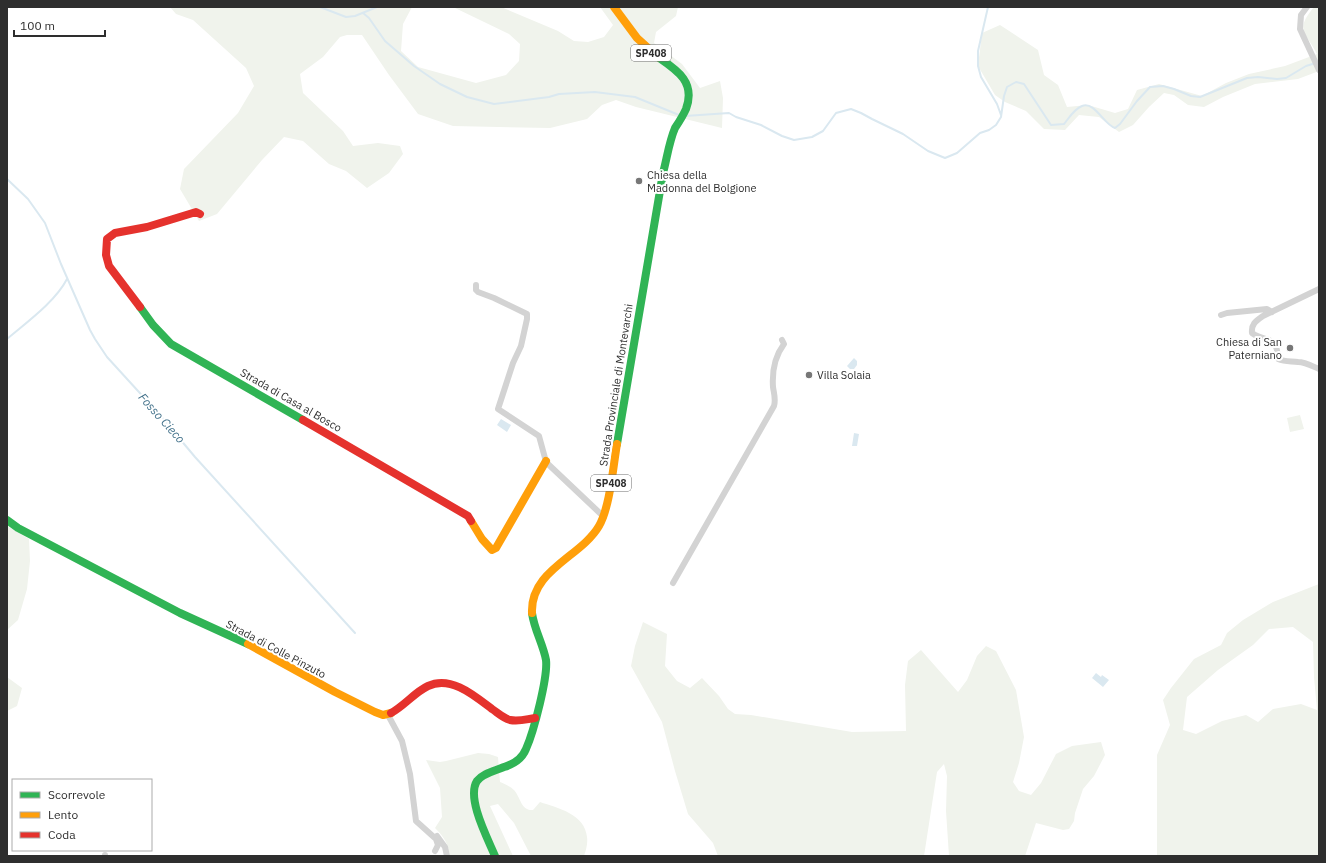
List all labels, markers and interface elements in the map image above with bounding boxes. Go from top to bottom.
scale bar [14,12,105,38]
text: 100 m [20,18,55,33]
road number: SP408 [631,45,671,61]
place label: Chiesa della Madonna del Bolgione [647,168,757,195]
marker: Chiesa della Madonna del Bolgione [634,176,644,186]
street label: Strada Provinciale di Montevarchi [596,303,636,467]
place label: Chiesa di San Paterniano [1216,335,1282,362]
marker: Chiesa di San Paterniano [1285,343,1295,353]
street label: Strada di Casa al Bosco [238,365,344,435]
place label: Villa Solaia [817,368,871,382]
marker: Villa Solaia [804,370,814,380]
water label: Fosso Cieco [136,390,189,446]
road number: SP408 [591,475,631,491]
street label: Strada di Colle Pinzuto [224,617,328,681]
legend [12,779,152,851]
text: Scorrevole [48,787,106,802]
text: Lento [48,807,78,822]
text: Coda [48,827,76,842]

